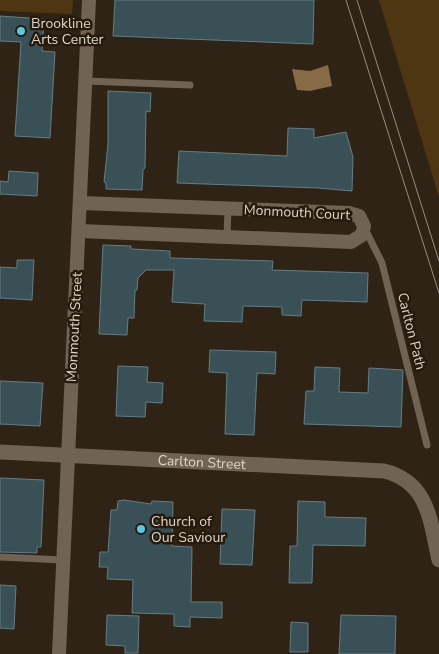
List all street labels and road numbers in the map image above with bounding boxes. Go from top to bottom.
street label: Monmouth Court [243,200,351,225]
street label: Monmouth Street [62,272,87,382]
street label: Carlton Path [393,291,430,372]
street label: Carlton Street [157,451,246,474]

